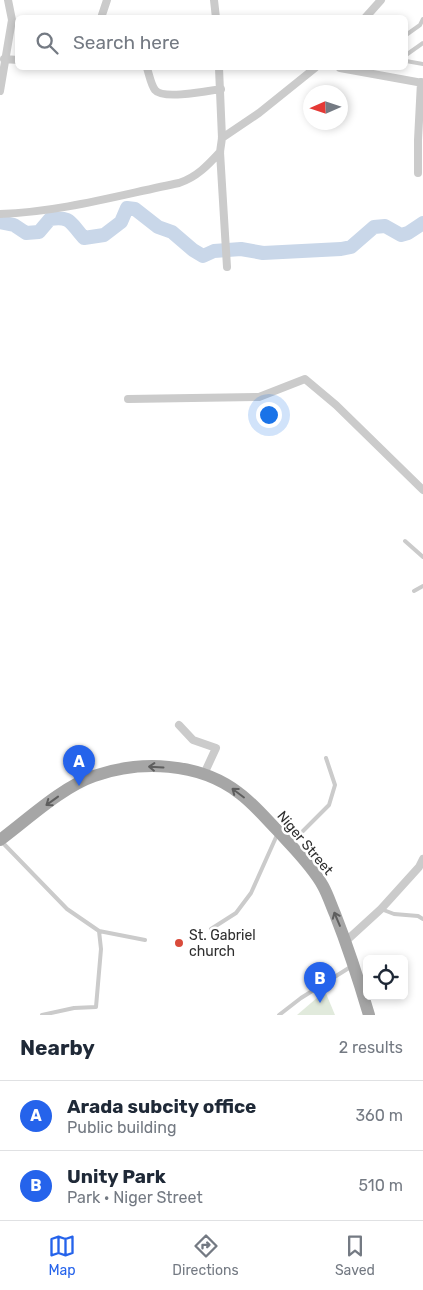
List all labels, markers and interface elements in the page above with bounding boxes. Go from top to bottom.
search box [15,15,408,70]
icon: search [33,29,61,57]
text: Search here [73,31,180,54]
north arrow [303,85,348,130]
your location [256,402,282,428]
pin: A [63,745,95,786]
one-way arrow [148,762,164,771]
one-way arrow [231,788,245,798]
one-way arrow [45,796,59,806]
street label: Niger Street [273,808,337,879]
one-way arrow [331,912,341,927]
place label: St. Gabriel church [189,927,256,960]
marker: St. Gabriel church [173,937,185,949]
map controls [363,955,408,1000]
button: locate [363,955,408,1000]
pin: B [304,962,336,1003]
text: Nearby [20,1035,95,1060]
text: 2 results [339,1038,403,1057]
text: Arada subcity office [67,1095,256,1118]
text: A [30,1106,42,1125]
text: 360 m [355,1106,403,1125]
text: Public building [67,1118,177,1137]
text: Unity Park [67,1165,166,1188]
text: B [30,1176,42,1195]
text: 510 m [359,1176,403,1195]
text: Park · Niger Street [67,1188,203,1207]
tab: Map [48,1232,76,1279]
tab: Directions [172,1232,239,1279]
tab: Saved [335,1232,375,1279]

